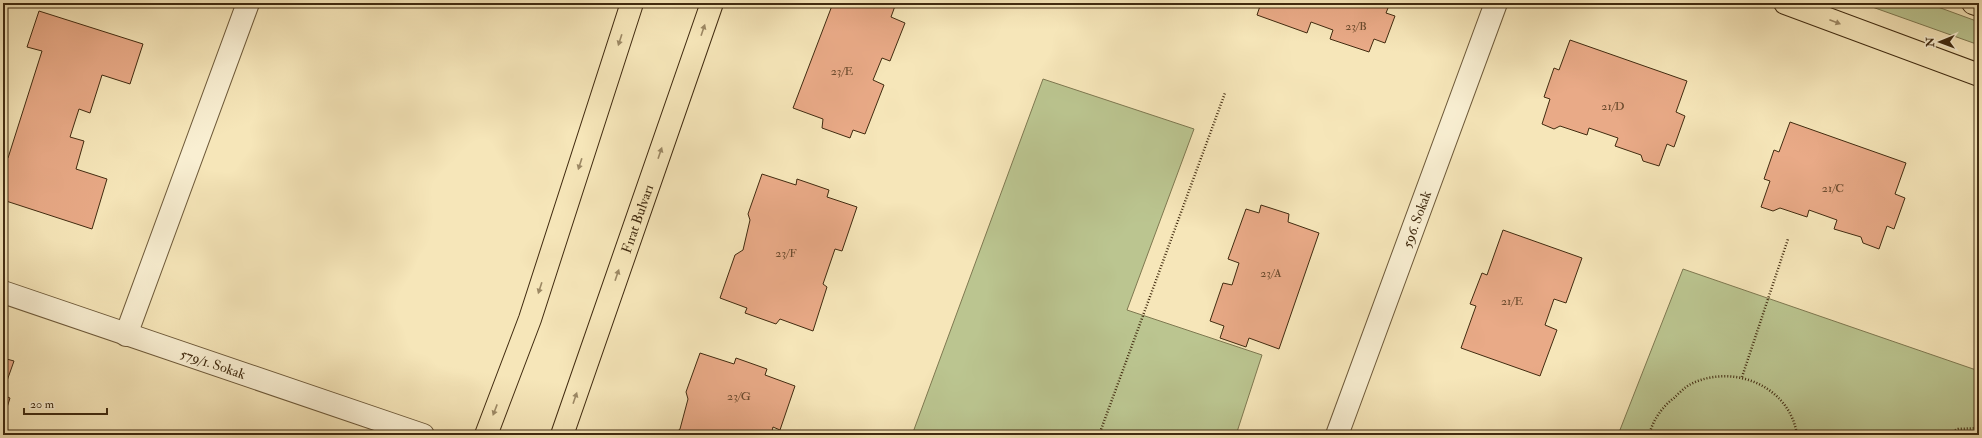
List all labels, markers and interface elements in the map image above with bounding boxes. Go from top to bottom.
house number: 23/B [1345,19,1367,34]
one-way arrow [1829,19,1841,25]
north arrow [1920,22,1960,62]
one-way arrow [700,24,706,36]
one-way arrow [617,34,623,46]
text: N [1924,36,1937,48]
house number: 23/E [831,64,854,79]
house number: 21/D [1601,99,1625,114]
one-way arrow [657,146,663,158]
one-way arrow [577,158,583,170]
house number: 21/C [1822,181,1844,196]
street label: Fırat Bulvarı [617,182,657,255]
street label: 596. Sokak [1398,188,1435,250]
house number: 23/F [775,246,797,261]
house number: 23/A [1260,266,1282,281]
one-way arrow [615,269,621,281]
one-way arrow [537,282,543,294]
house number: 21/E [1501,294,1523,309]
street label: 579/1. Sokak [178,345,248,383]
house number: 23/G [727,389,751,404]
scale bar [24,390,107,416]
one-way arrow [572,392,578,404]
text: 20 m [30,397,55,412]
one-way arrow [492,404,498,416]

